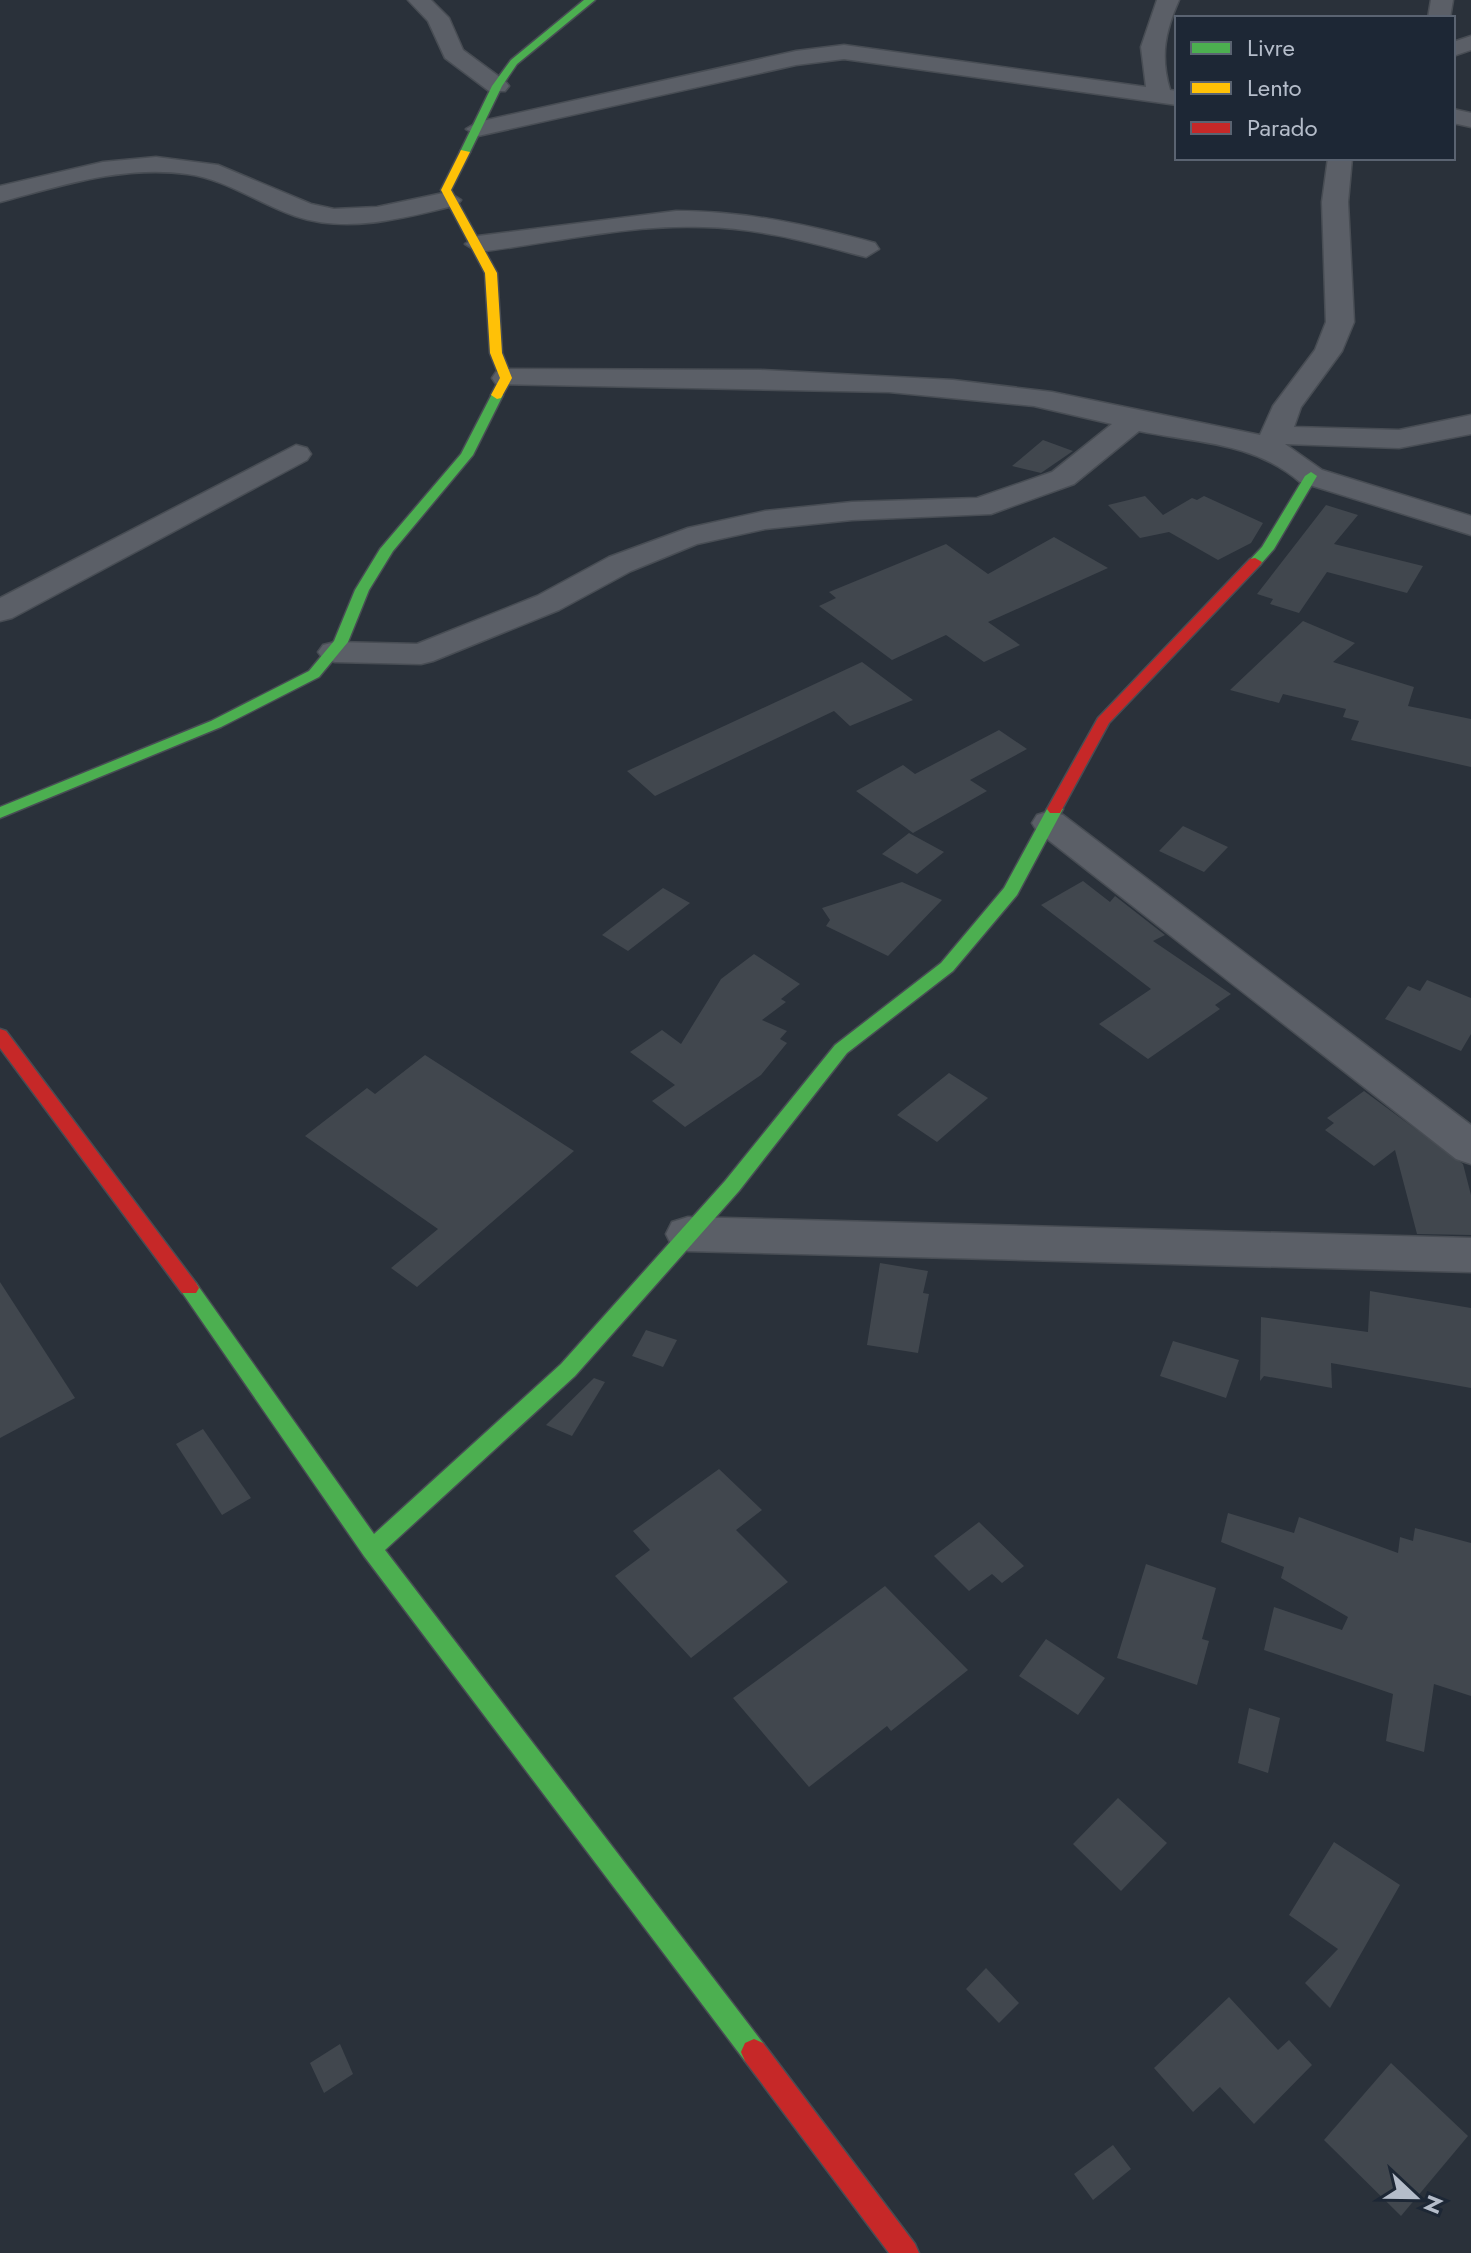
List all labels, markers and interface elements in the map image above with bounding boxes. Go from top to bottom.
legend [1175,16,1455,160]
text: Livre [1247,30,1295,65]
text: Lento [1247,70,1302,105]
text: Parado [1247,110,1318,145]
north arrow [1375,2157,1455,2237]
text: N [1415,2190,1452,2219]

